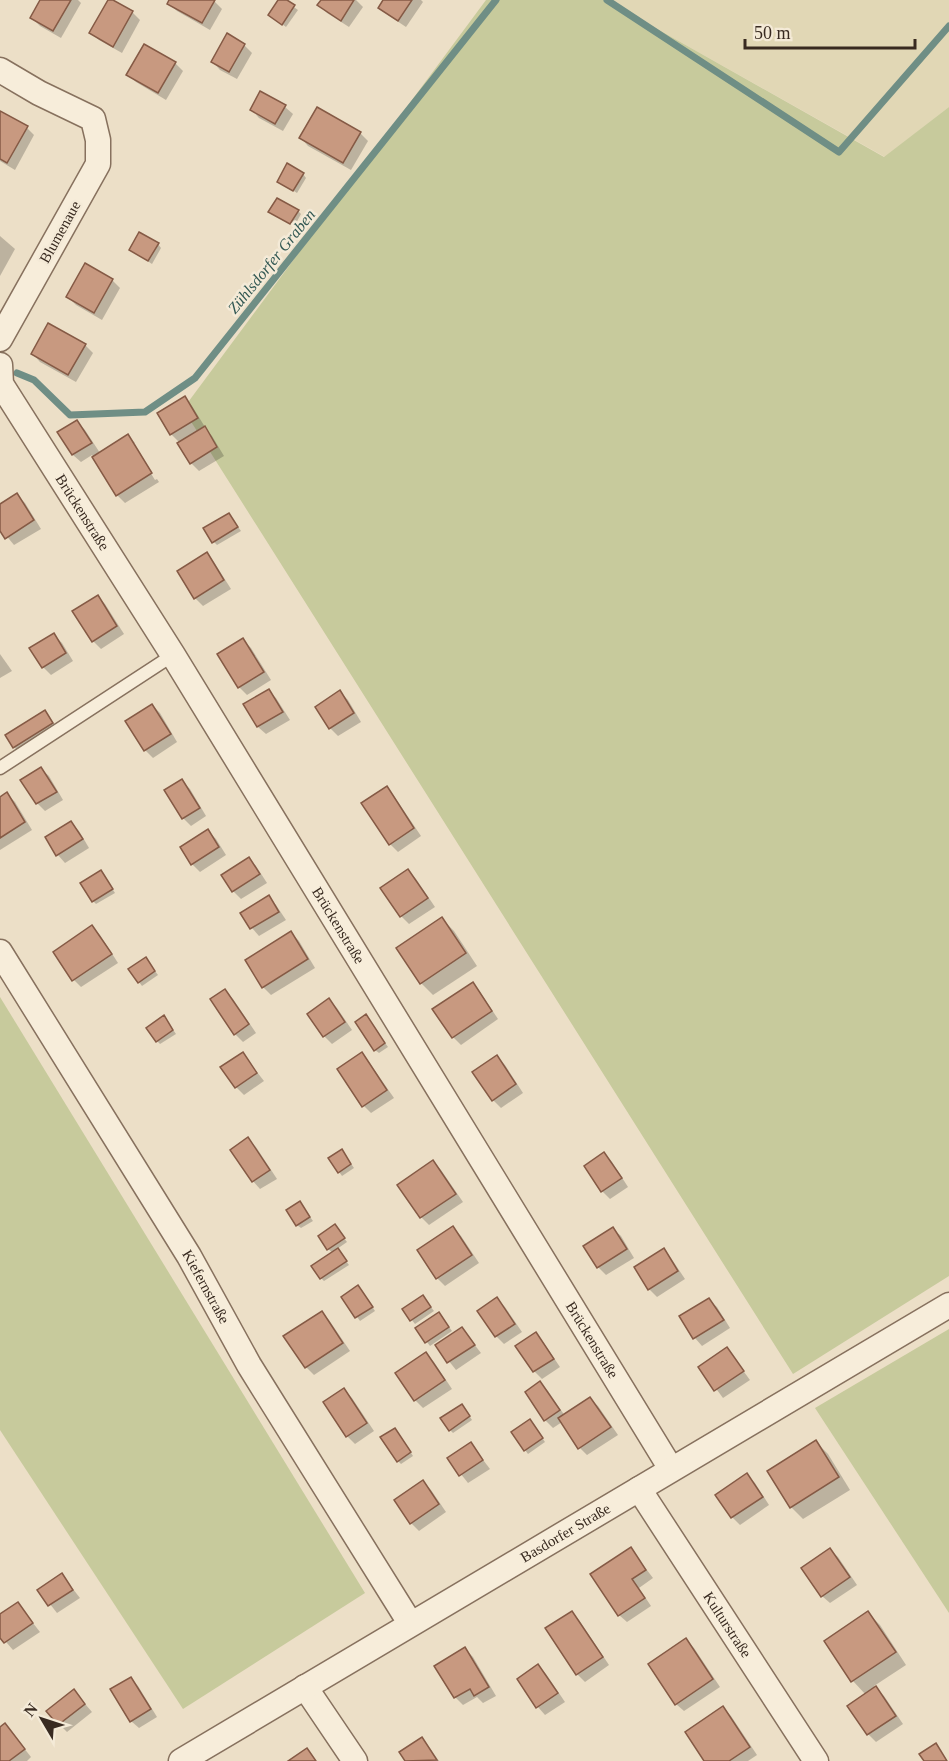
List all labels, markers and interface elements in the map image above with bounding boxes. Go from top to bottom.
scale bar [745,12,914,50]
text: 50 m [754,23,791,43]
street label: Blumenaue [36,198,84,266]
water label: Zühlsdorfer Graben [224,206,319,317]
street label: Brückenstraße [52,471,113,553]
street label: Brückenstraße [309,884,368,967]
street label: Kiefernstraße [179,1247,233,1327]
street label: Brückenstraße [563,1299,622,1381]
street label: Basdorfer Straße [518,1500,613,1566]
street label: Kulturstraße [700,1589,755,1661]
north arrow [12,1689,72,1749]
text: N [20,1700,41,1720]

